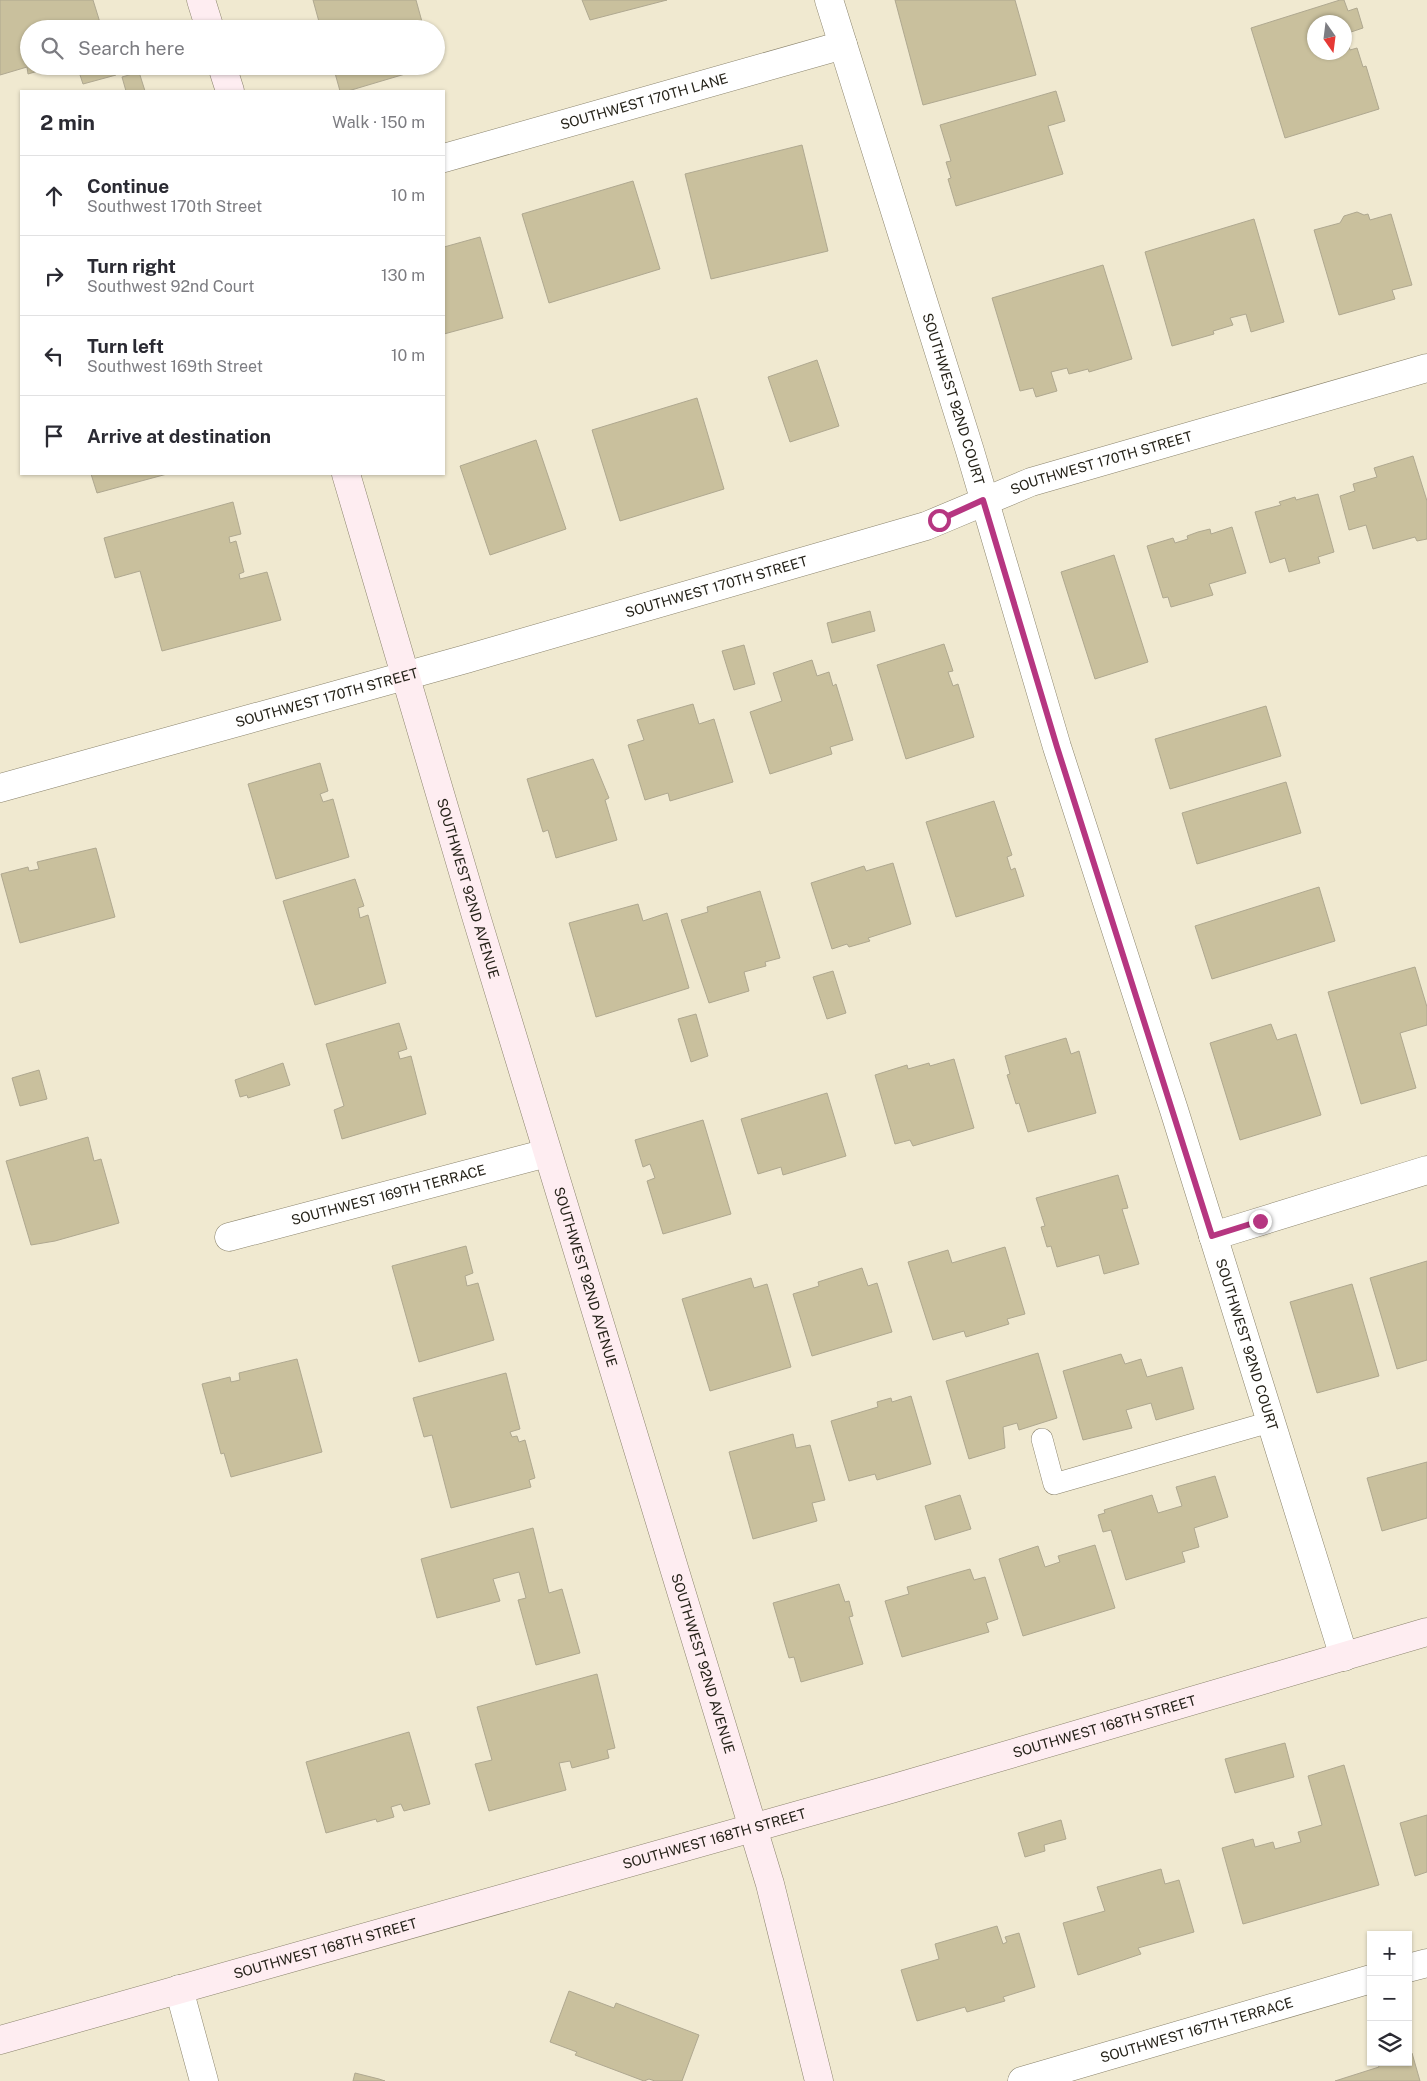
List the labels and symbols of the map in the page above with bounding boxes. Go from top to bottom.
north arrow [1307,15,1352,60]
street label: SOUTHWEST 170TH LANE [558,70,730,133]
street label: SOUTHWEST 92ND COURT [919,311,988,487]
street label: SOUTHWEST 170TH STREET [1008,428,1194,498]
route start [928,509,951,532]
street label: SOUTHWEST 170TH STREET [623,553,809,621]
street label: SOUTHWEST 170TH STREET [234,665,420,730]
street label: SOUTHWEST 92ND AVENUE [434,796,503,981]
street label: SOUTHWEST 169TH TERRACE [290,1162,488,1228]
street label: SOUTHWEST 92ND AVENUE [551,1185,621,1369]
route end [1249,1210,1272,1233]
street label: SOUTHWEST 92ND COURT [1213,1257,1281,1432]
street label: SOUTHWEST 92ND AVENUE [668,1572,738,1756]
street label: SOUTHWEST 168TH STREET [1011,1692,1198,1761]
street label: SOUTHWEST 168TH STREET [621,1805,808,1872]
street label: SOUTHWEST 168TH STREET [232,1915,419,1982]
street label: SOUTHWEST 167TH TERRACE [1098,1994,1295,2066]

